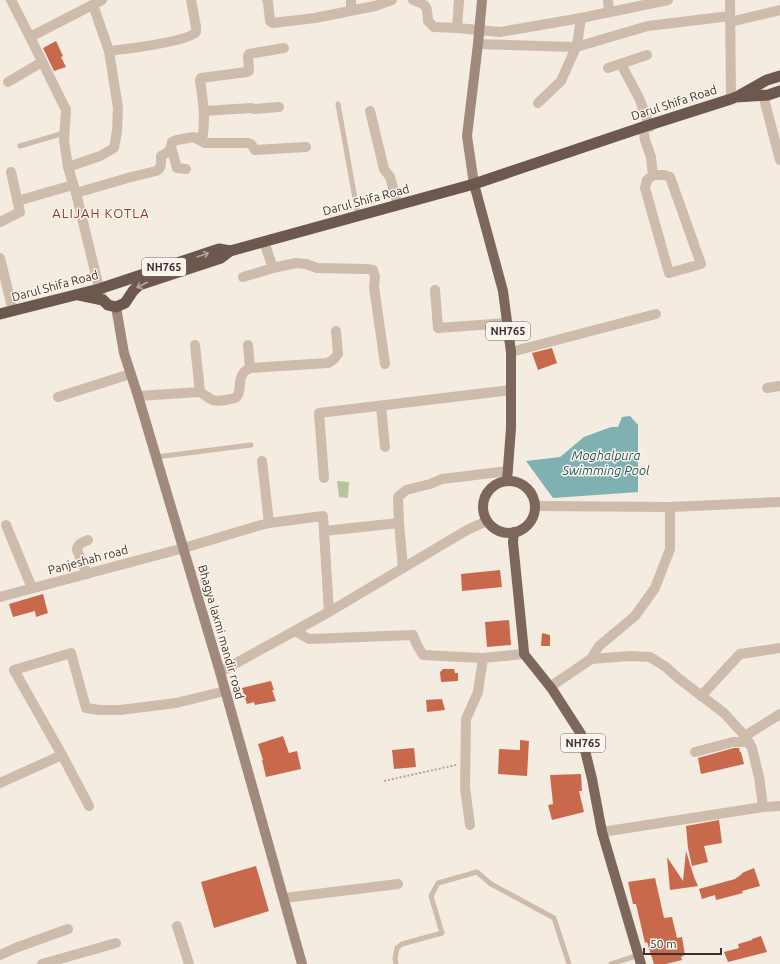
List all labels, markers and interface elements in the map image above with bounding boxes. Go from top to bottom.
street label: Darul Shifa Road [629,83,718,122]
street label: Darul Shifa Road [321,182,411,217]
district label: ALIJAH KOTLA [52,206,150,220]
one-way arrow [196,250,208,258]
road number: NH765 [142,258,186,276]
street label: Darul Shifa Road [10,268,100,303]
one-way arrow [136,282,148,289]
road number: NH765 [486,322,530,340]
water label: Moghalpura Swimming Pool [561,448,650,477]
street label: Panjeshah road [46,543,129,576]
street label: Bhagya laxmi mandir road [196,563,247,700]
road number: NH765 [561,734,605,752]
scale bar [644,930,721,956]
text: 50 m [650,937,677,950]

